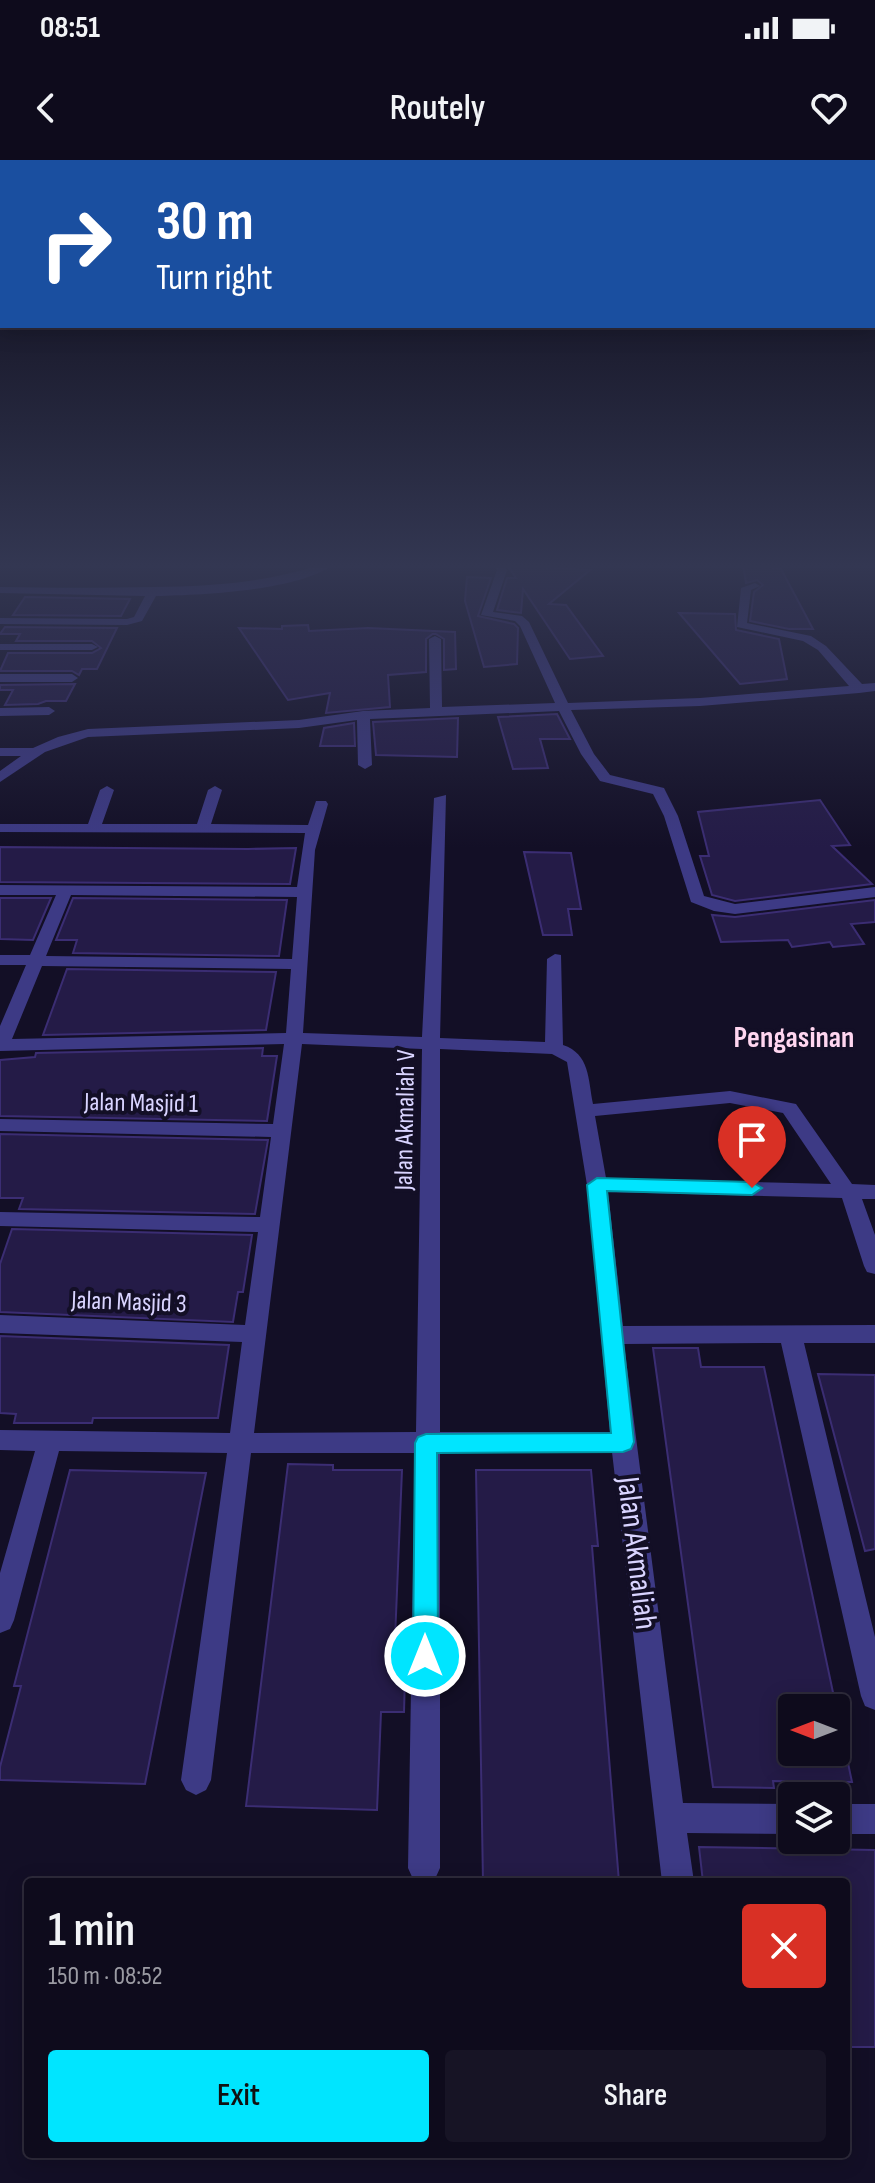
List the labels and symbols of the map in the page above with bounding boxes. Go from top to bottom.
district label: Pengasinan [734,1020,854,1056]
street label: Jalan Akmaliah V [389,1049,422,1192]
street label: Jalan Masjid 1 [83,1087,198,1120]
pin [718,1106,786,1188]
street label: Jalan Masjid 3 [70,1285,187,1320]
street label: Jalan Akmaliah [608,1474,665,1632]
position arrow [383,1614,467,1698]
north arrow [778,1694,850,1766]

